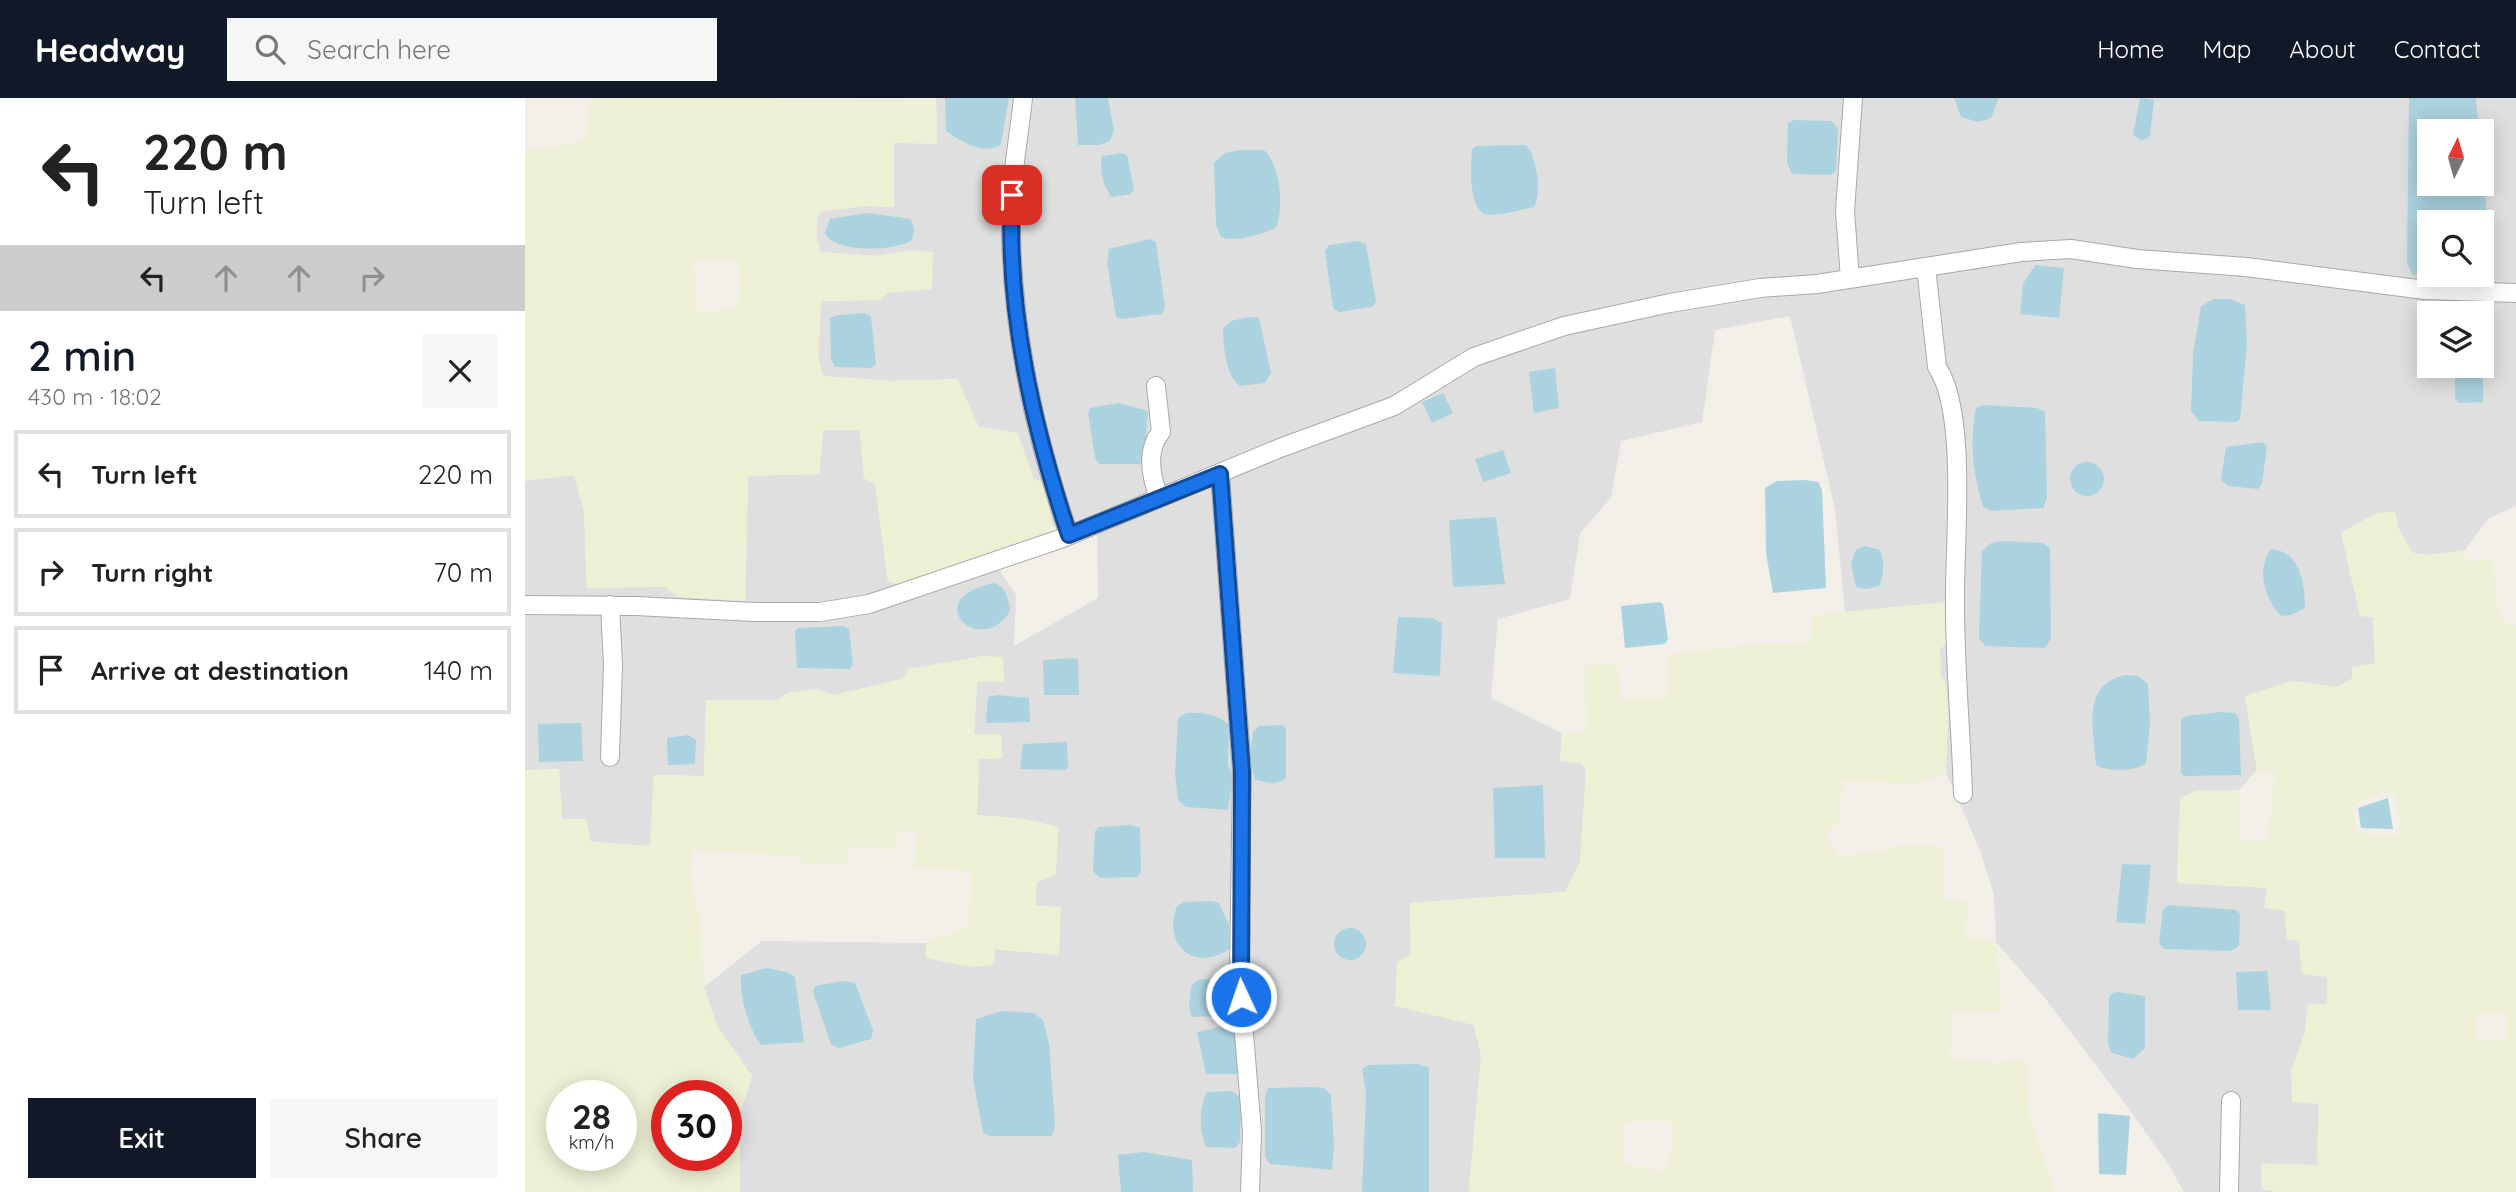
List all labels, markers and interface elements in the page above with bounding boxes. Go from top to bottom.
search box [227,18,717,81]
text: Headway [35,29,185,70]
icon: search [251,30,289,68]
text: Search here [307,33,451,66]
text: Home [2097,34,2164,64]
text: Map [2202,34,2251,64]
text: About [2289,34,2356,64]
text: Contact [2394,34,2481,64]
north arrow [2417,119,2494,196]
map controls [2417,119,2494,378]
text: 220 m [143,121,288,182]
icon: left [28,126,119,217]
pin [982,165,1042,225]
icon: arrive [993,176,1031,214]
text: Turn left [143,182,264,222]
button: search [2417,210,2494,287]
icon: left [134,259,172,297]
icon: ahead [207,259,245,297]
icon: ahead [280,259,318,297]
icon: right [353,259,391,297]
button: layers [2417,301,2494,378]
text: 2 min [28,329,136,382]
button: close [423,334,497,408]
text: 430 m · 18:02 [28,382,162,411]
icon: left [32,455,70,493]
text: Turn left [91,458,198,491]
text: 220 m [418,458,493,491]
icon: right [32,553,70,591]
text: Turn right [91,556,213,589]
text: 70 m [433,556,493,589]
icon: arrive [32,651,70,689]
text: Arrive at destination [91,654,349,687]
text: 140 m [424,654,493,687]
position arrow [1204,960,1278,1034]
speed limit sign: 30 [651,1080,742,1171]
text: 28 [572,1094,611,1138]
button: Exit [28,1098,256,1178]
button: Share [270,1098,497,1178]
text: km/h [569,1131,614,1154]

